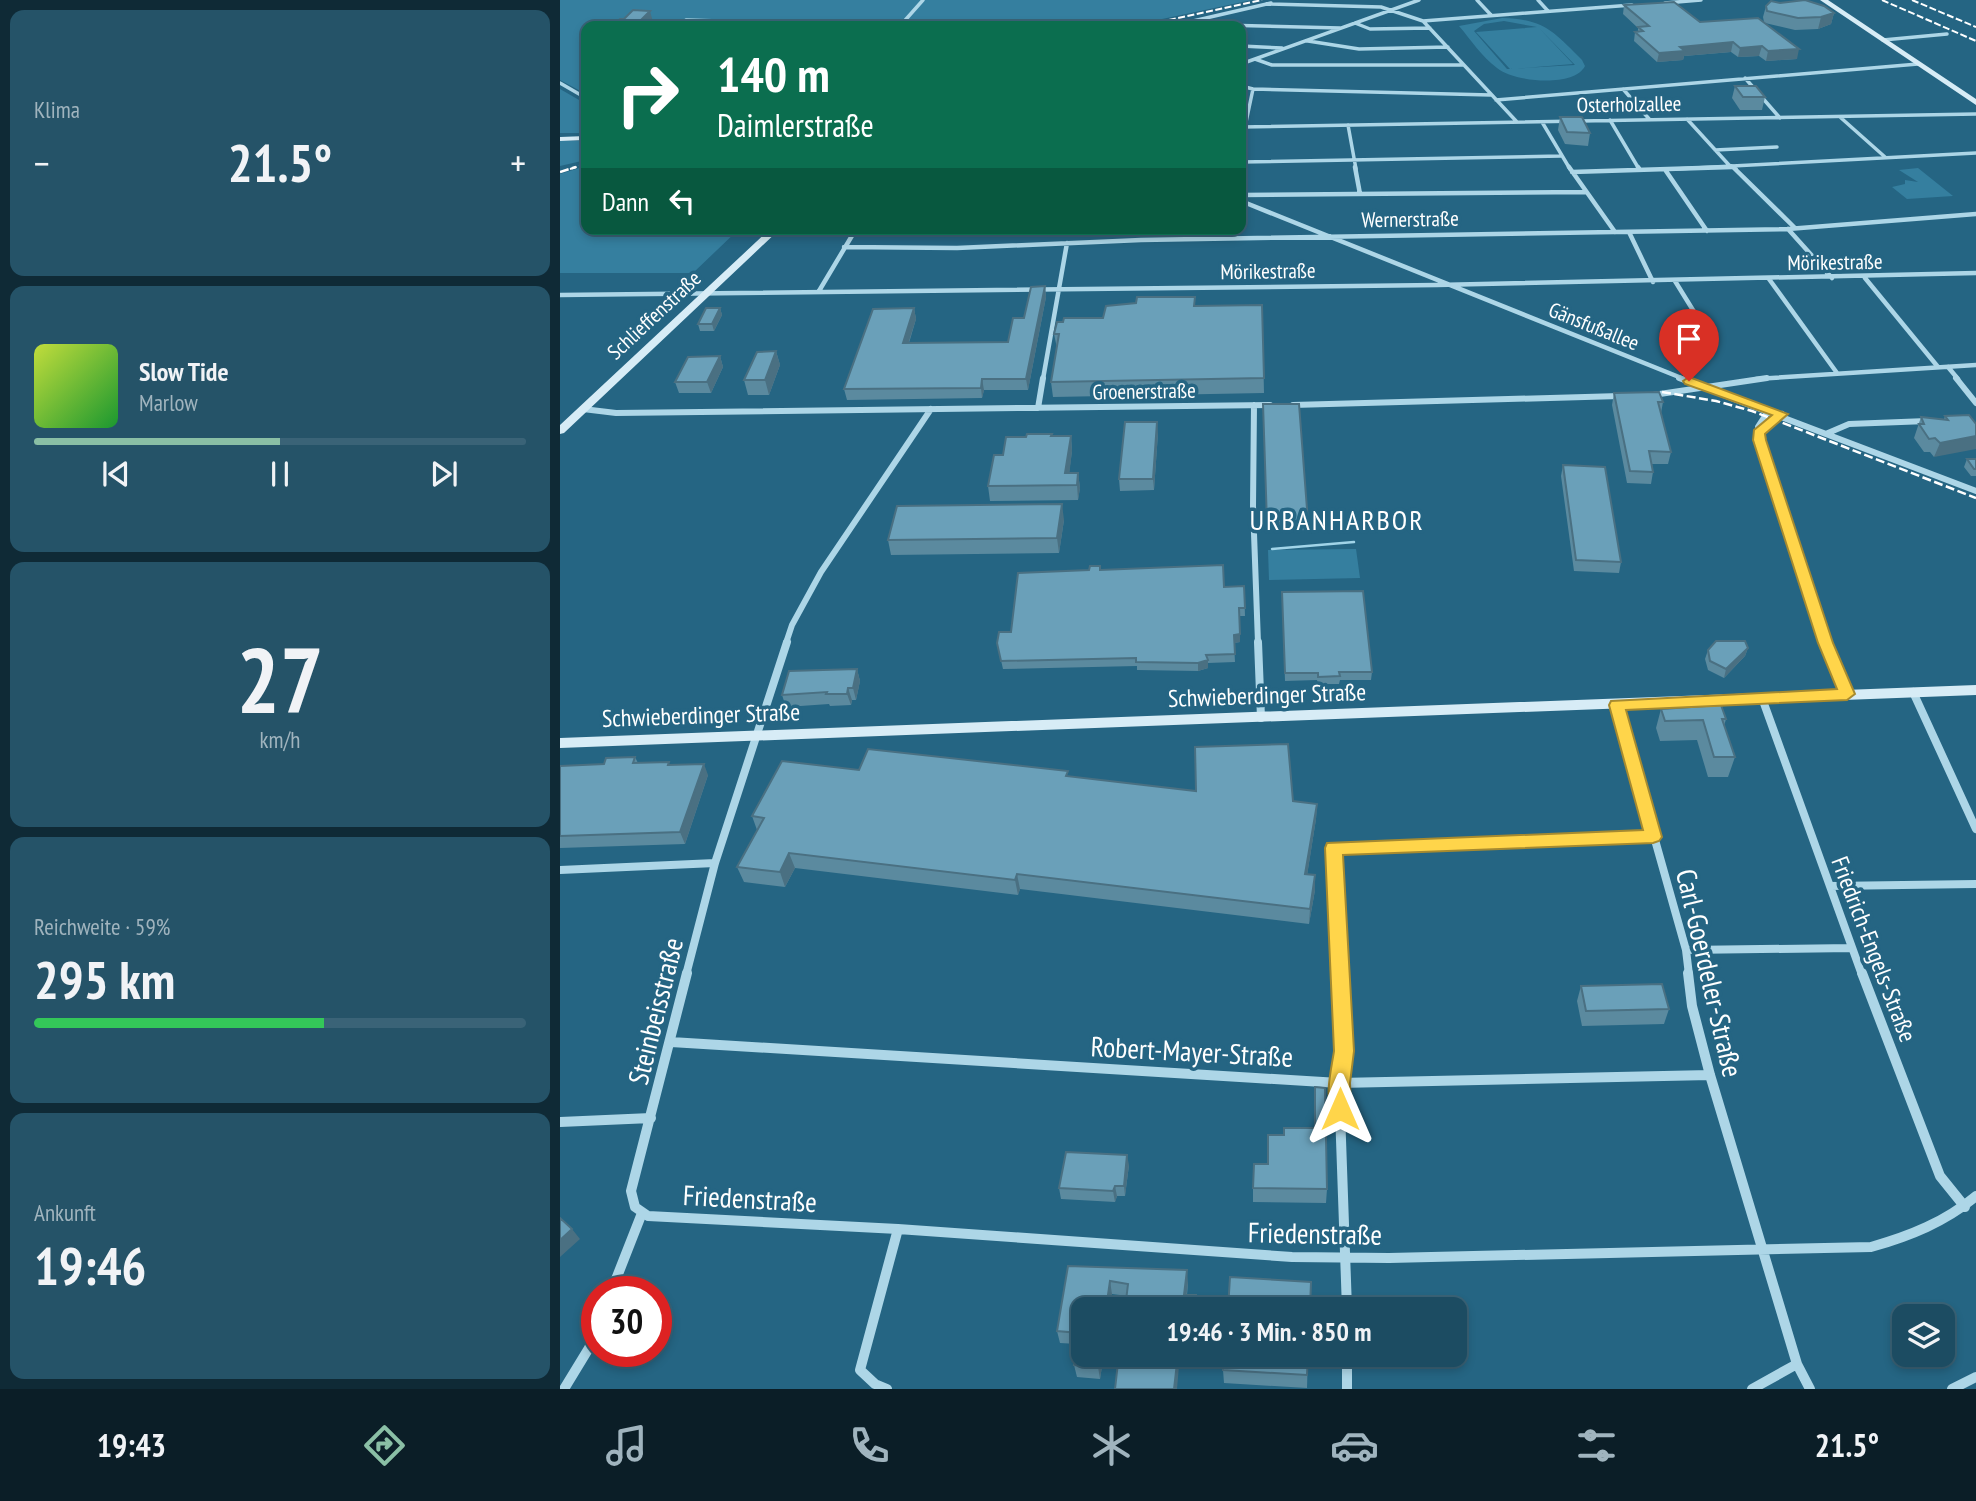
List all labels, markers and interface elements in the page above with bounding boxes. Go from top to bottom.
text: 140 m [717,42,830,106]
icon: right [602,49,693,140]
street label: Osterholzallee [1576,90,1682,118]
text: Klima [34,95,80,124]
text: Daimlerstraße [717,104,874,146]
text: 21.5° [228,129,332,196]
text: − [34,138,50,187]
text: + [510,138,526,187]
icon: left [663,182,701,220]
text: Dann [602,185,649,218]
street label: Wernerstraße [1361,205,1459,233]
street label: Mörikestraße [1787,248,1883,276]
street label: Mörikestraße [1220,257,1316,285]
street label: Schlieffenstraße [602,265,706,365]
street label: Gänsfußallee [1545,296,1643,356]
pin [1659,309,1719,381]
icon: arrive [1670,320,1708,358]
text: Slow Tide [139,355,229,388]
street label: Groenerstraße [1092,377,1196,405]
text: Marlow [139,388,198,417]
icon: previous [97,455,135,493]
icon: pause [261,455,299,493]
icon: next [425,455,463,493]
district label: URBANHARBOR [1249,501,1425,538]
text: 27 [237,620,324,738]
street label: Schwieberdinger Straße [1167,676,1367,714]
street label: Schwieberdinger Straße [601,696,801,734]
text: km/h [260,725,300,754]
street label: Friedrich-Engels-Straße [1824,852,1924,1046]
street label: Carl-Goerdeler-Straße [1668,865,1752,1081]
text: Reichweite · 59% [34,912,170,941]
street label: Steinbeisstraße [619,934,691,1088]
text: 295 km [34,946,175,1013]
street label: Robert-Mayer-Straße [1090,1027,1294,1075]
position arrow [1303,1072,1377,1146]
street label: Friedenstraße [682,1176,818,1220]
text: Ankunft [34,1198,96,1227]
street label: Friedenstraße [1248,1213,1382,1253]
text: 19:46 [34,1232,146,1299]
speed limit sign: 30 [581,1276,672,1367]
map controls [1892,1304,1955,1367]
button: layers [1892,1304,1955,1367]
text: 19:46 · 3 Min. · 850 m [1167,1315,1371,1348]
icon: directions [360,1421,409,1470]
icon: music [602,1421,651,1470]
icon: phone [845,1421,894,1470]
icon: climate [1087,1421,1136,1470]
icon: car [1330,1421,1379,1470]
icon: filters [1572,1421,1621,1470]
text: 19:43 [97,1424,166,1466]
text: 21.5° [1815,1424,1879,1466]

